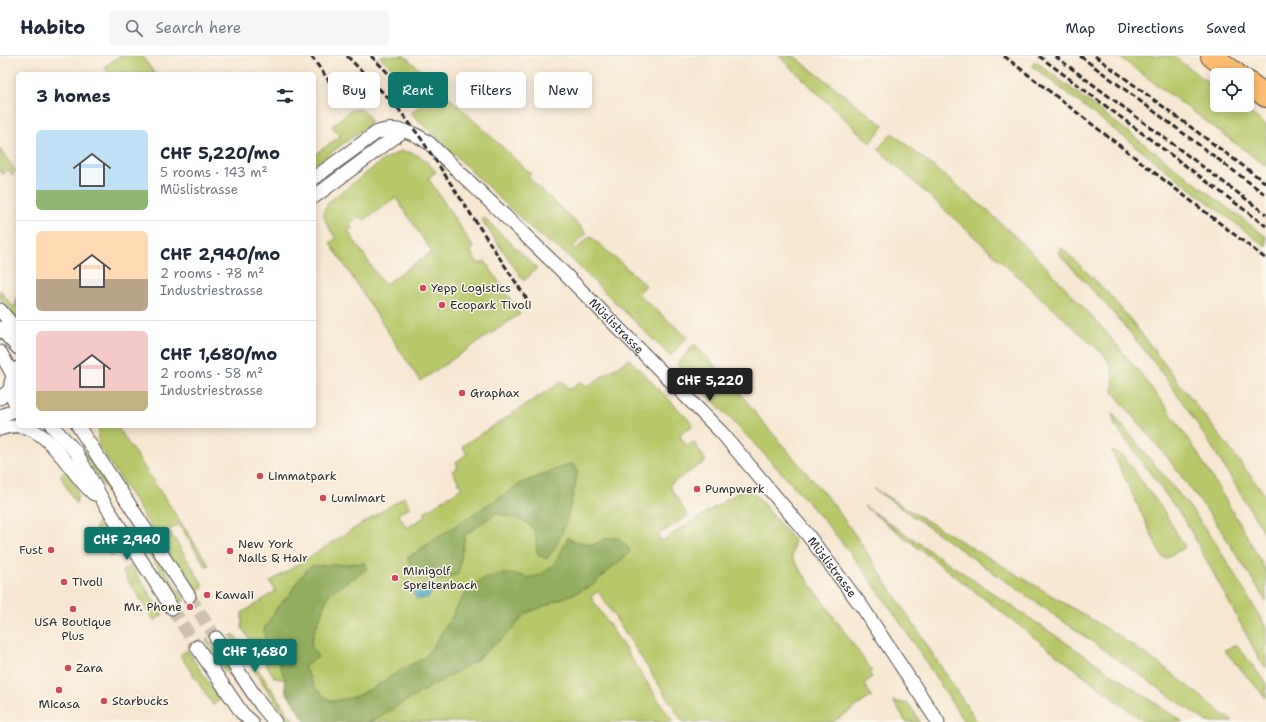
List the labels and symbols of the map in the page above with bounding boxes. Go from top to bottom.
place label: Yepp Logistics [431,280,511,296]
marker: Yepp Logistics [418,283,428,293]
street label: Müslistrasse [585,295,648,357]
place label: Ecopark Tivoli [450,297,532,313]
marker: Ecopark Tivoli [437,300,447,310]
pin: CHF 5,220 [664,368,756,402]
place label: Graphax [470,385,519,401]
marker: Graphax [457,388,467,398]
place label: Limmatpark [268,468,337,484]
marker: Limmatpark [255,471,265,481]
place label: Pumpwerk [705,481,765,497]
marker: Pumpwerk [692,484,702,494]
place label: Lumimart [331,490,386,506]
marker: Lumimart [318,493,328,503]
pin: CHF 2,940 [81,527,173,561]
street label: Müslistrasse [804,534,860,601]
place label: New York Nails & Hair [238,536,308,566]
place label: Fust [19,542,43,558]
marker: Fust [46,545,56,555]
marker: New York Nails & Hair [225,546,235,556]
place label: Minigolf Spreitenbach [403,563,478,593]
marker: Minigolf Spreitenbach [390,573,400,583]
place label: Tivoli [72,574,103,590]
marker: Tivoli [59,577,69,587]
place label: Kawaii [215,587,254,603]
marker: Kawaii [202,590,212,600]
place label: Mr. Phone [124,599,182,615]
marker: Mr. Phone [185,602,195,612]
marker: USA Boutique Plus [68,604,78,614]
place label: USA Boutique Plus [34,614,112,644]
pin: CHF 1,680 [209,639,301,673]
place label: Zara [76,660,103,676]
marker: Zara [63,663,73,673]
marker: Micasa [54,685,64,695]
place label: Starbucks [112,693,169,709]
place label: Micasa [38,696,80,712]
marker: Starbucks [99,696,109,706]

